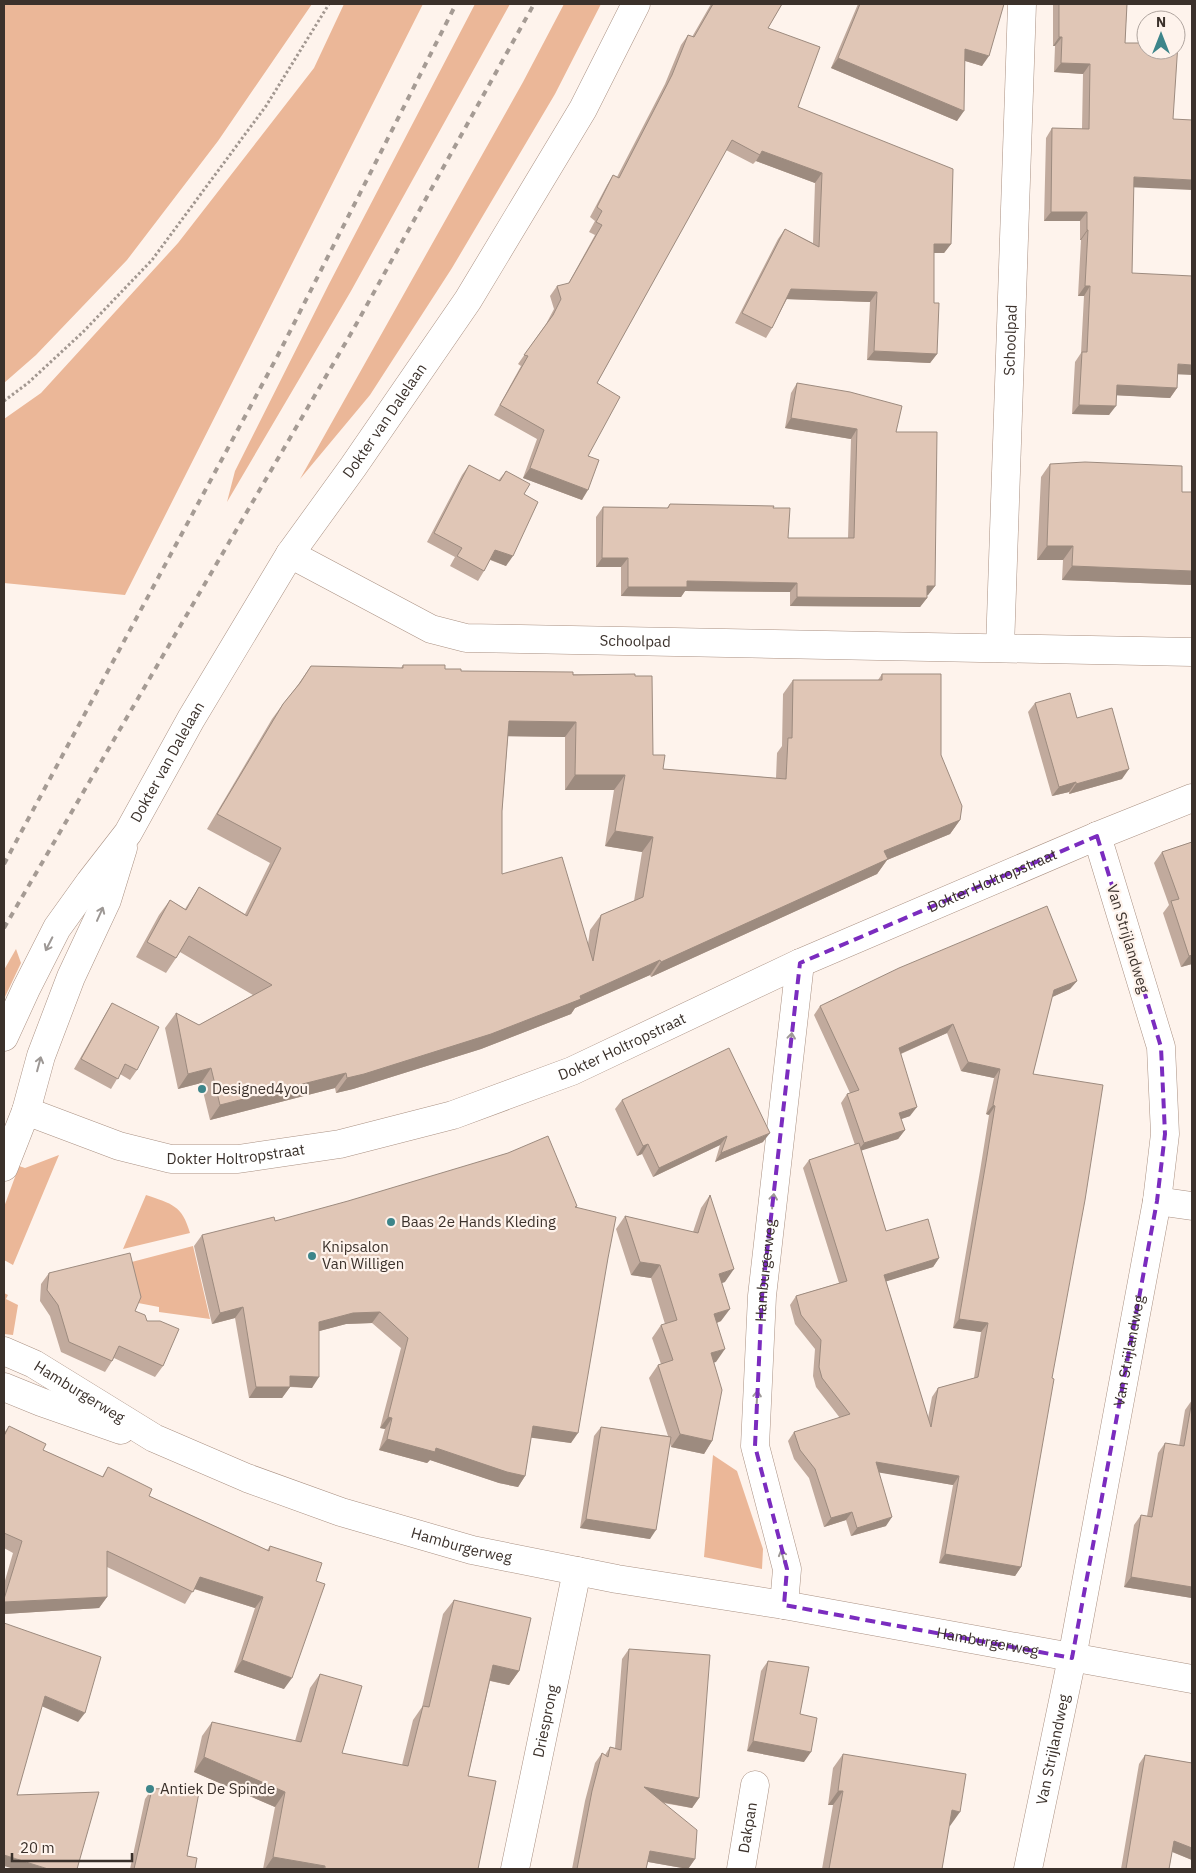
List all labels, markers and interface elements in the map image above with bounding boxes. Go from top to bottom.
north arrow [1136,10,1186,60]
text: N [1156,13,1166,31]
street label: Schoolpad [999,304,1021,376]
street label: Dokter van Dalelaan [338,359,431,482]
street label: Schoolpad [599,631,671,651]
street label: Dokter van Dalelaan [126,698,208,825]
street label: Dokter Holtropstraat [925,844,1060,916]
street label: Van Strijlandweg [1103,882,1154,996]
one-way arrow [96,907,106,922]
one-way arrow [44,936,54,951]
street label: Dokter Holtropstraat [555,1009,689,1084]
one-way arrow [786,1032,796,1048]
one-way arrow [34,1057,44,1073]
place label: Designed4you [212,1079,308,1098]
marker: Designed4you [196,1083,208,1095]
street label: Dokter Holtropstraat [167,1139,306,1168]
one-way arrow [768,1193,778,1209]
place label: Baas 2e Hands Kleding [401,1212,556,1231]
marker: Baas 2e Hands Kleding [385,1216,397,1228]
street label: Hamburgerweg [751,1218,780,1323]
place label: Knipsalon Van Willigen [322,1237,404,1273]
marker: Knipsalon Van Willigen [306,1250,318,1262]
street label: Van Strijlandweg [1109,1293,1148,1408]
street label: Hamburgerweg [31,1356,129,1427]
one-way arrow [752,1390,761,1406]
street label: Hamburgerweg [409,1523,514,1567]
one-way arrow [778,1549,788,1565]
street label: Hamburgerweg [935,1623,1040,1660]
street label: Driesprong [528,1683,562,1759]
street label: Van Strijlandweg [1032,1692,1073,1807]
place label: Antiek De Spinde [160,1779,275,1798]
marker: Antiek De Spinde [144,1783,156,1795]
street label: Dakpan [734,1801,761,1854]
scale bar [12,1830,132,1862]
text: 20 m [20,1838,55,1857]

